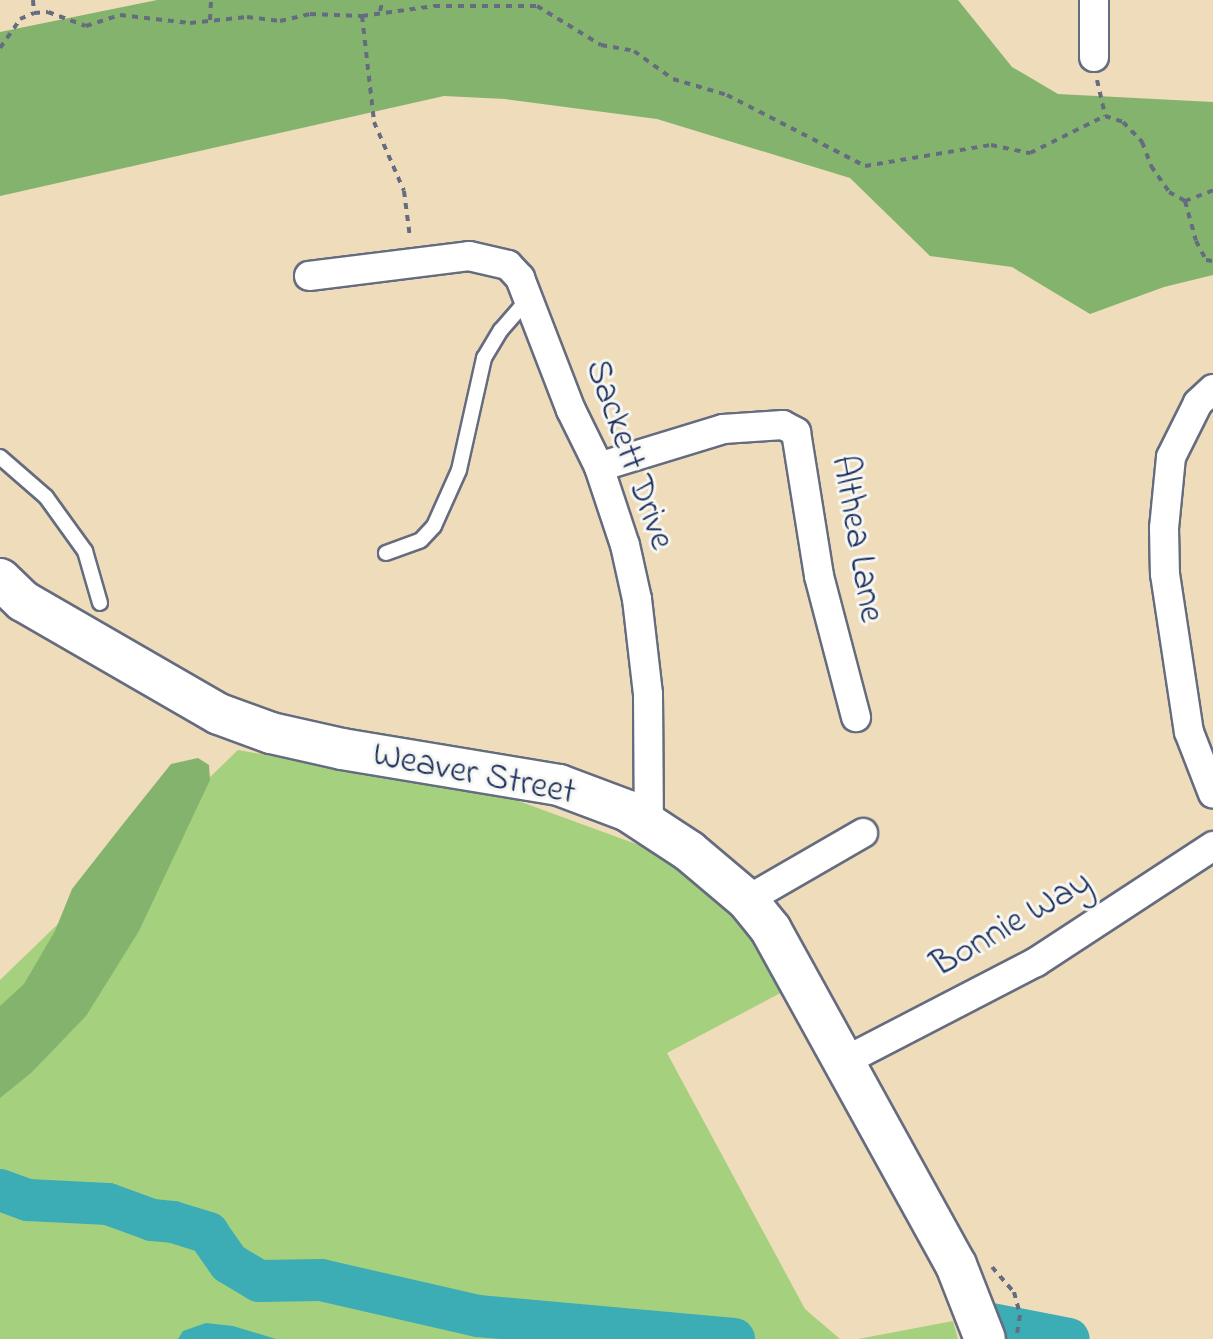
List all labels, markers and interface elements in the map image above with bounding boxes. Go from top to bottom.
street label: Sackett Drive [574,354,682,556]
street label: Althea Lane [820,452,892,626]
street label: Weaver Street [369,734,579,816]
street label: Bonnie Way [924,862,1100,988]

